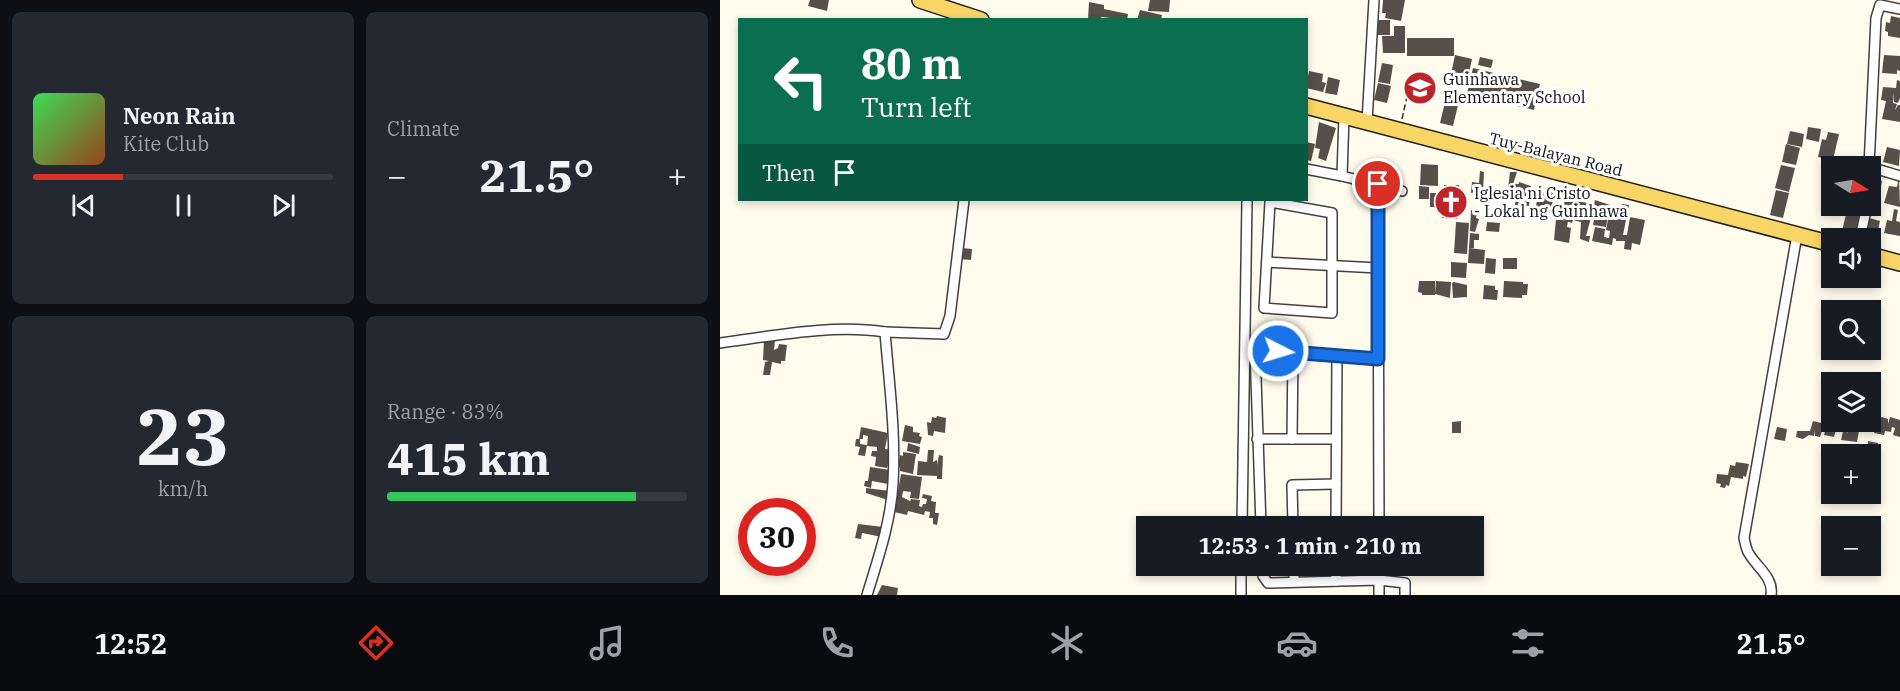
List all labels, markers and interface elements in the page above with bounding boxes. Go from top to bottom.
text: 80 m [861,36,962,91]
icon: left [762,42,840,120]
place label: Guinhawa Elementary School [1443,69,1586,107]
school or university icon: Guinhawa Elementary School [1402,70,1438,106]
text: Turn left [861,89,972,124]
text: Neon Rain [123,101,236,130]
text: Climate [387,115,460,142]
street label: Tuy-Balayan Road [1487,128,1625,180]
text: Kite Club [123,130,209,157]
text: 21.5° [480,146,594,204]
text: − [387,154,407,197]
text: + [667,154,687,197]
icon: arrive [828,156,861,189]
north arrow [1821,156,1881,216]
map controls [1821,156,1881,576]
text: Then [762,158,816,187]
pin [1352,158,1403,209]
icon: arrive [1361,167,1394,200]
place label: Iglesia ni Cristo - Lokal ng Guinhawa [1474,183,1628,221]
church icon: Iglesia ni Cristo - Lokal ng Guinhawa [1433,184,1469,220]
icon: previous [67,189,100,222]
icon: pause [167,189,200,222]
icon: next [267,189,300,222]
button: sound [1821,228,1881,288]
button: search [1821,300,1881,360]
position arrow [1246,319,1310,383]
button: layers [1821,372,1881,432]
text: 23 [136,385,230,486]
text: Range · 83% [387,398,504,425]
text: 415 km [387,429,550,487]
button: + [1821,444,1881,504]
text: km/h [158,475,208,502]
speed limit sign: 30 [738,498,816,576]
button: − [1821,516,1881,576]
text: 12:53 · 1 min · 210 m [1198,531,1422,560]
icon: directions [355,622,397,664]
icon: music [586,622,628,664]
icon: phone [816,622,858,664]
icon: climate [1046,622,1088,664]
icon: car [1276,622,1318,664]
icon: filters [1507,622,1549,664]
text: 12:52 [94,626,167,661]
text: 21.5° [1737,626,1806,661]

